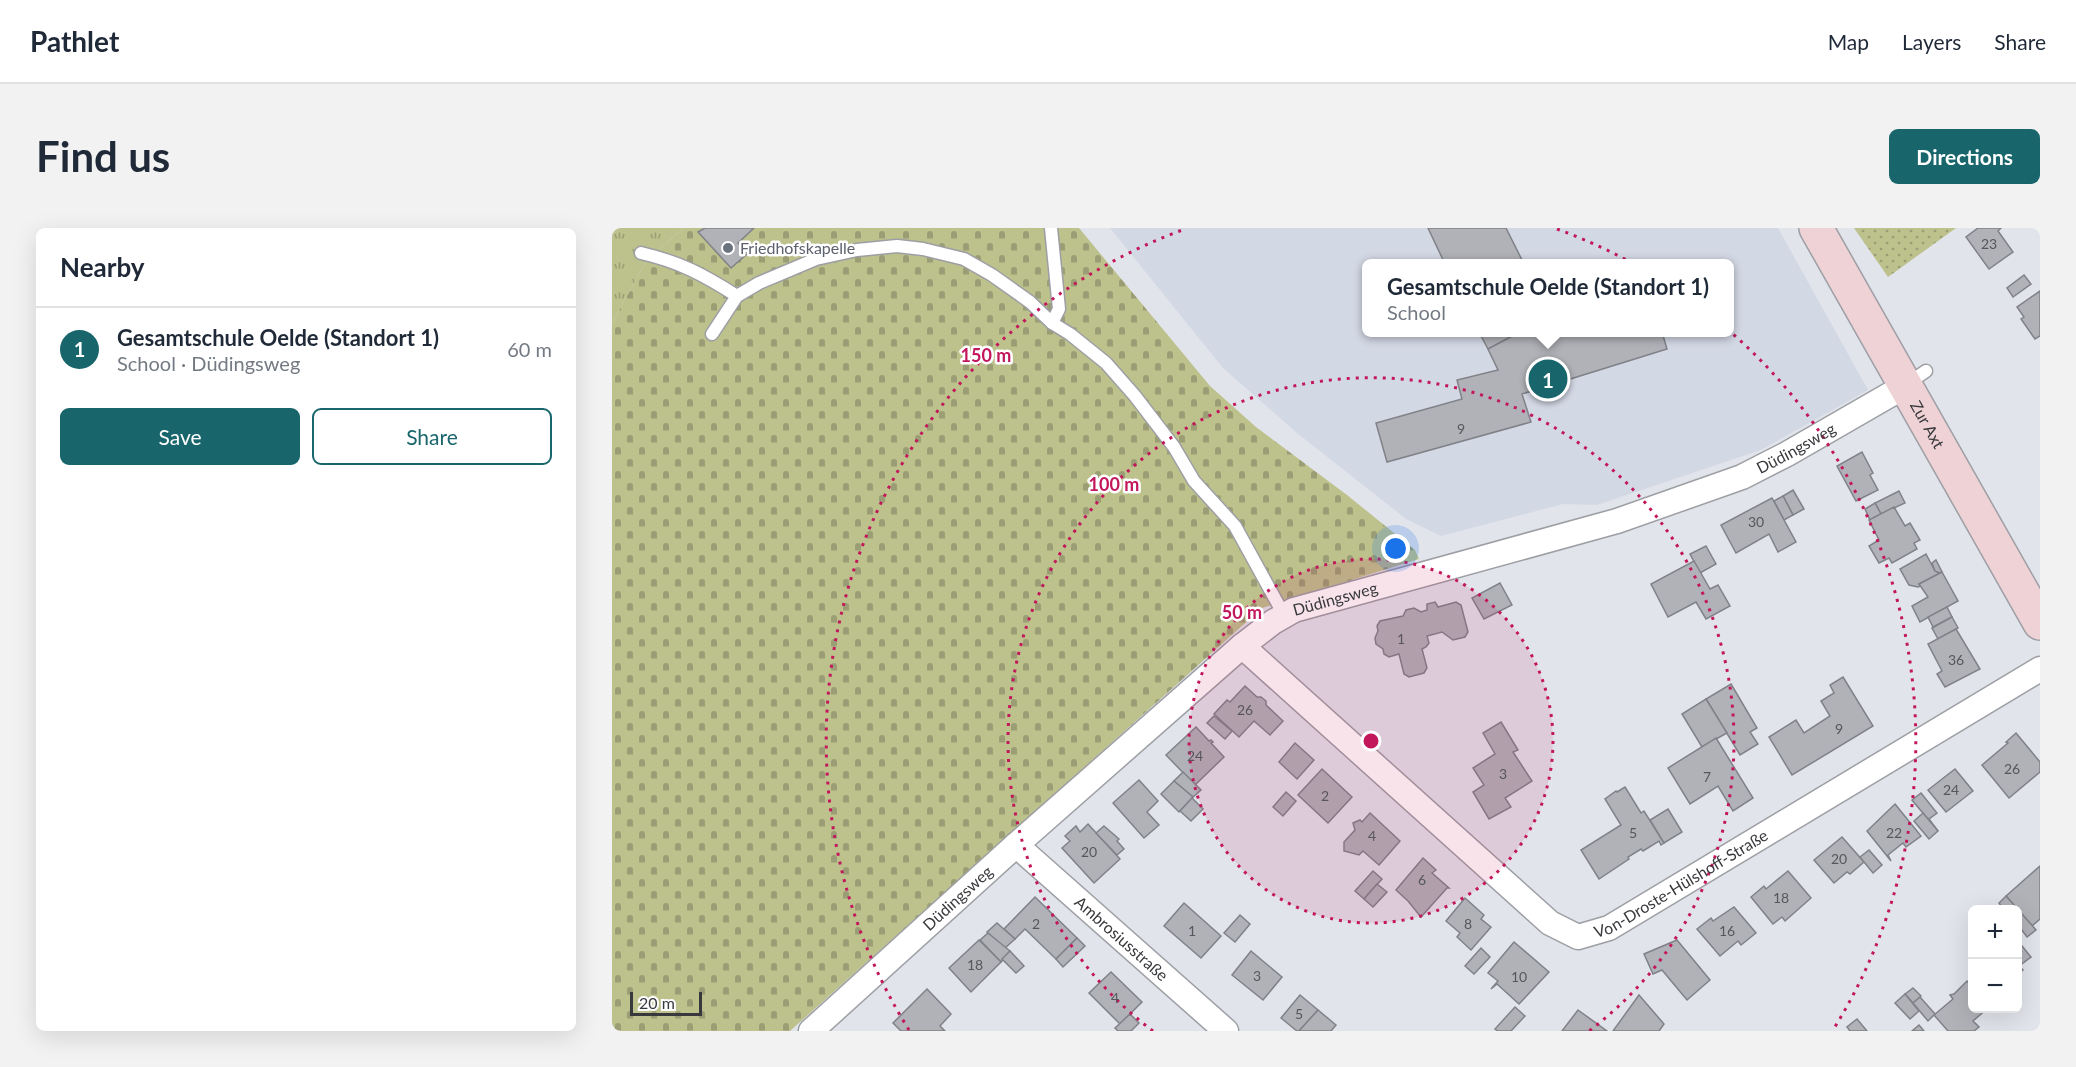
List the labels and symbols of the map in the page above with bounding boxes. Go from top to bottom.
house number: 23 [1981,235,1997,252]
place label: Friedhofskapelle [740,238,855,257]
marker: Friedhofskapelle [721,241,735,255]
text: 150 m [961,344,1011,366]
pin: 1 [1528,356,1568,402]
street label: Zur Axt [1907,397,1949,452]
street label: Düdingsweg [1753,418,1838,477]
house number: 9 [1457,420,1465,437]
text: 100 m [1089,473,1139,495]
house number: 30 [1748,513,1764,530]
your location [1381,534,1410,563]
street label: Düdingsweg [1290,577,1380,619]
text: 50 m [1222,601,1262,623]
house number: 1 [1397,630,1405,647]
house number: 36 [1948,651,1964,668]
house number: 26 [1237,701,1253,718]
house number: 9 [1835,720,1843,737]
centre of rings [1361,731,1381,751]
house number: 24 [1187,747,1203,764]
house number: 26 [2004,760,2020,777]
house number: 3 [1499,765,1507,782]
house number: 7 [1703,768,1711,785]
house number: 24 [1943,781,1959,798]
house number: 2 [1321,787,1329,804]
house number: 5 [1629,824,1637,841]
house number: 22 [1886,824,1902,841]
street label: Von-Droste-Hülshoff-Straße [1592,825,1771,941]
house number: 4 [1368,827,1376,844]
house number: 20 [1081,843,1097,860]
house number: 20 [1831,850,1847,867]
street label: Düdingsweg [919,861,996,934]
house number: 6 [1418,871,1426,888]
house number: 18 [1773,889,1789,906]
street label: Ambrosiusstraße [1071,892,1172,984]
house number: 2 [1032,915,1040,932]
house number: 8 [1464,915,1472,932]
house number: 1 [1188,922,1196,939]
house number: 16 [1719,922,1735,939]
house number: 18 [967,956,983,973]
house number: 3 [1253,967,1261,984]
house number: 10 [1511,968,1527,985]
scale bar [630,989,702,1016]
house number: 4 [1111,989,1119,1006]
house number: 5 [1295,1005,1303,1022]

